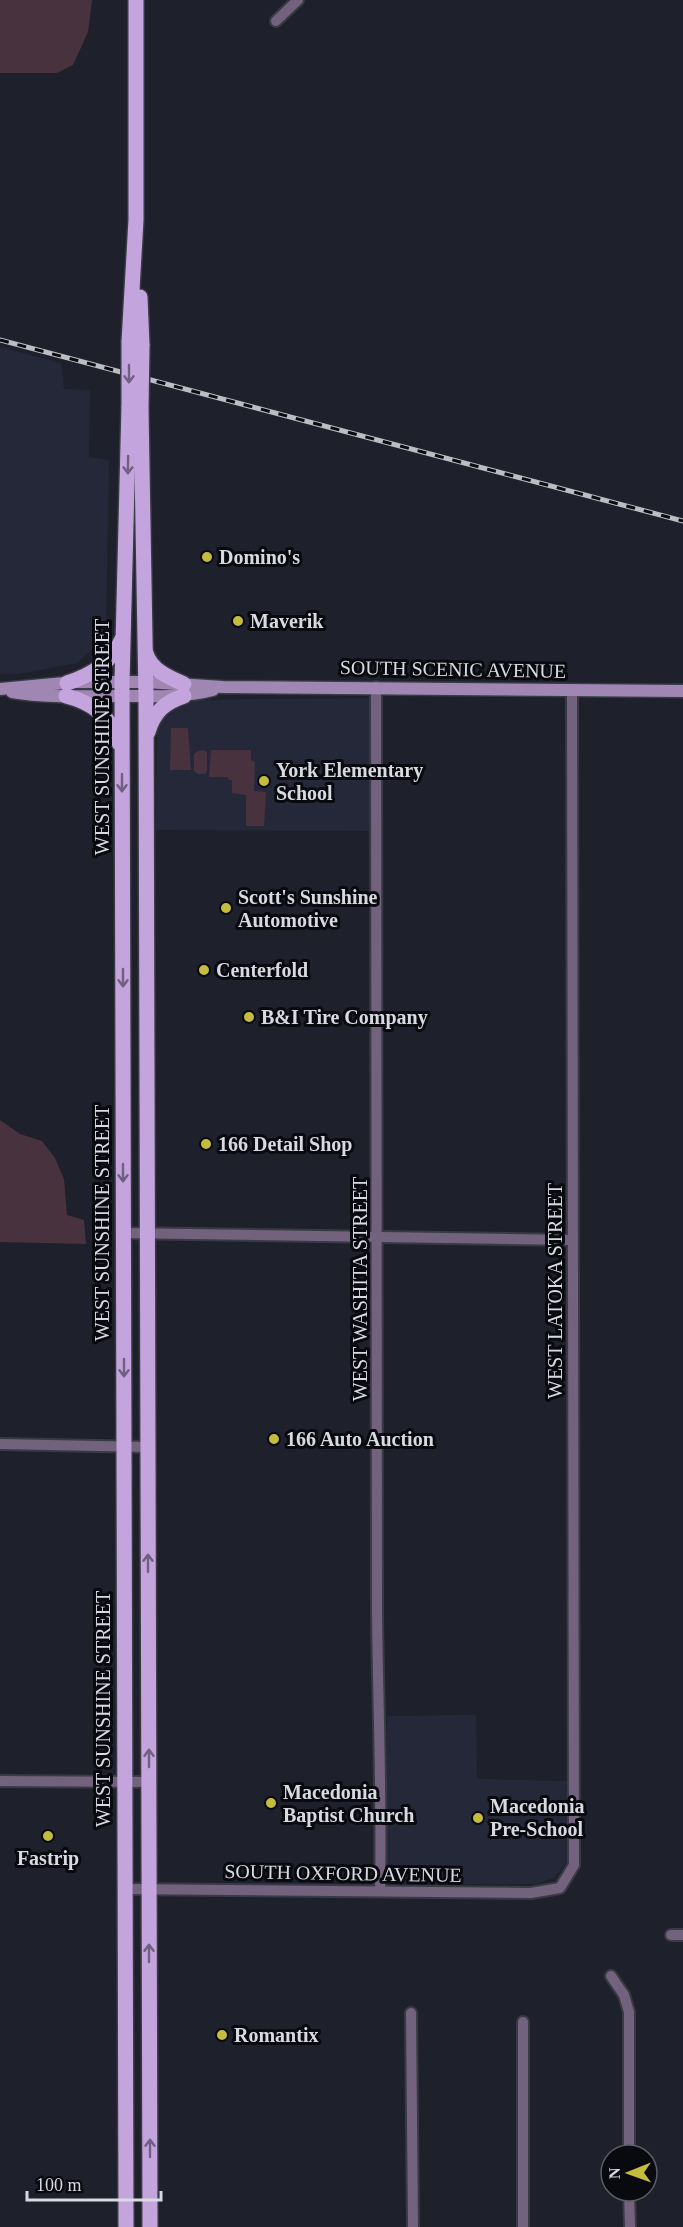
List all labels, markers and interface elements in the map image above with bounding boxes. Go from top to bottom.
one-way arrow [123,363,135,383]
one-way arrow [122,454,133,474]
place label: Domino's [219,546,300,568]
marker: Domino's [200,550,214,564]
place label: Maverik [250,610,324,632]
marker: Maverik [231,614,245,628]
street label: WEST SUNSHINE STREET [91,619,113,855]
street label: SOUTH SCENIC AVENUE [340,656,566,682]
place label: York Elementary School [276,759,423,804]
one-way arrow [116,772,128,792]
marker: York Elementary School [257,774,271,788]
place label: Scott's Sunshine Automotive [238,886,378,931]
marker: Scott's Sunshine Automotive [219,901,233,915]
place label: Centerfold [216,959,308,981]
marker: Centerfold [197,963,211,977]
one-way arrow [117,967,129,987]
place label: B&I Tire Company [261,1006,428,1029]
marker: B&I Tire Company [242,1010,256,1024]
street label: WEST SUNSHINE STREET [91,1105,113,1341]
place label: 166 Detail Shop [218,1133,352,1156]
marker: 166 Detail Shop [199,1137,213,1151]
one-way arrow [117,1162,129,1182]
street label: WEST WASHITA STREET [349,1177,371,1401]
street label: WEST LATOKA STREET [544,1183,566,1399]
one-way arrow [118,1357,130,1377]
place label: 166 Auto Auction [286,1428,434,1450]
marker: 166 Auto Auction [267,1432,281,1446]
one-way arrow [142,1553,154,1573]
street label: WEST SUNSHINE STREET [92,1591,114,1827]
one-way arrow [143,1748,155,1768]
place label: Macedonia Baptist Church [283,1781,414,1827]
place label: Macedonia Pre-School [490,1795,584,1840]
marker: Macedonia Baptist Church [264,1796,278,1810]
marker: Macedonia Pre-School [471,1811,485,1825]
marker: Fastrip [41,1829,55,1843]
place label: Fastrip [17,1847,79,1870]
street label: SOUTH OXFORD AVENUE [224,1860,462,1886]
one-way arrow [143,1943,155,1963]
place label: Romantix [234,2024,318,2046]
marker: Romantix [215,2028,229,2042]
one-way arrow [144,2138,156,2158]
north arrow [599,2143,659,2203]
scale bar [27,2164,160,2202]
text: N [606,2167,623,2179]
text: 100 m [36,2175,82,2195]

